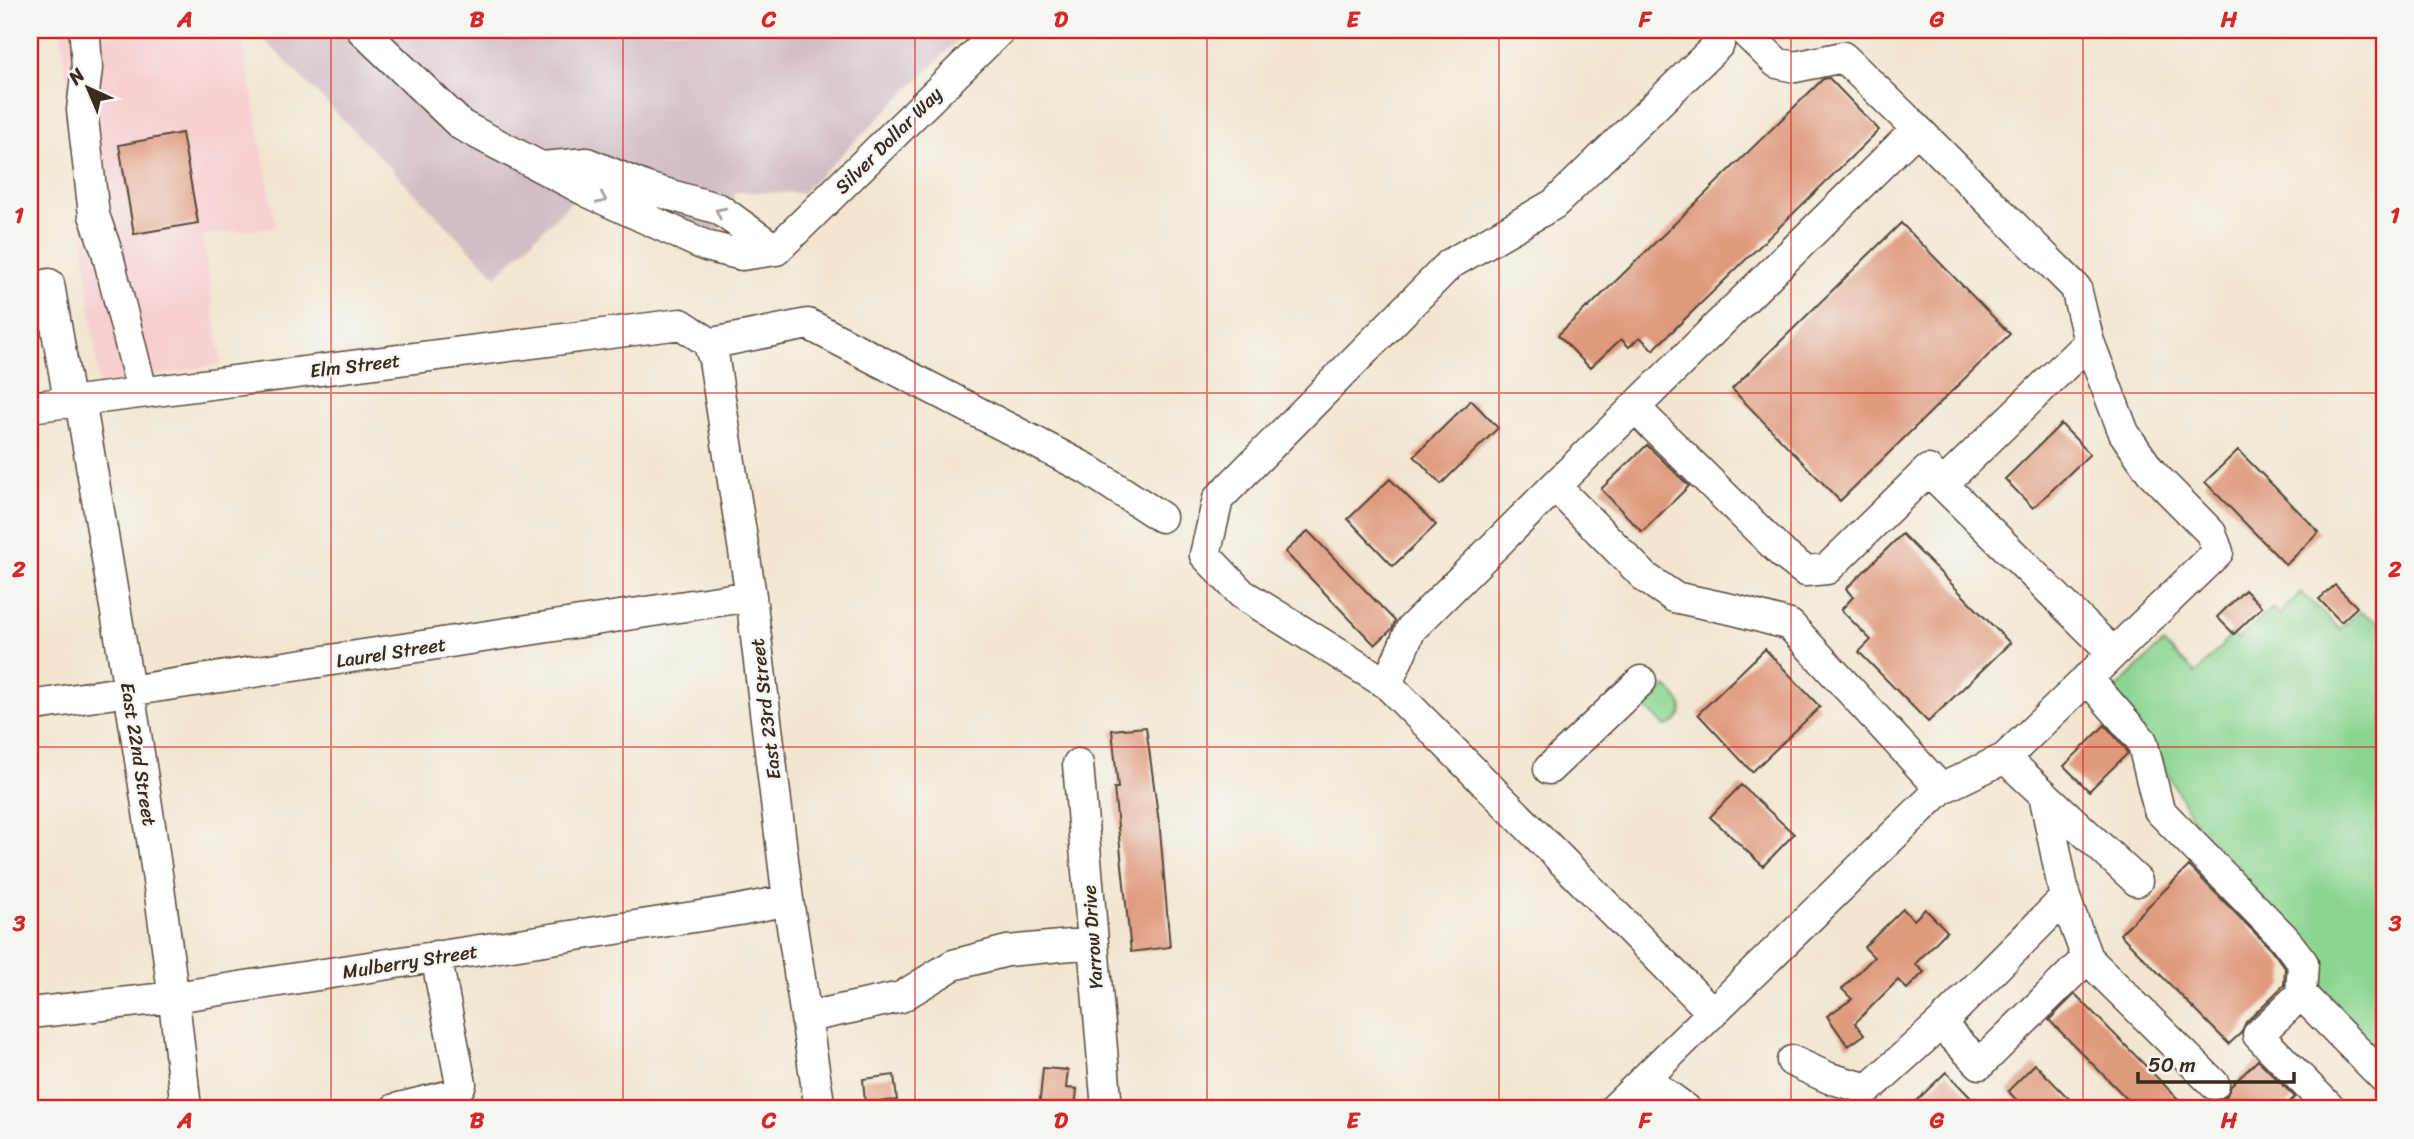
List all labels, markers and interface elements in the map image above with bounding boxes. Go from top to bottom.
text: A [176,0,193,40]
text: B [470,0,485,40]
text: C [761,0,777,40]
text: D [1054,0,1069,40]
text: E [1347,0,1362,40]
text: F [1638,0,1653,40]
text: G [1929,0,1945,40]
text: H [2220,0,2238,40]
north arrow [52,52,122,122]
text: N [60,59,93,93]
street label: Silver Dollar Way [827,78,950,202]
one-way arrow [595,191,607,205]
text: 1 [14,195,24,236]
text: 1 [2390,195,2400,236]
one-way arrow [714,206,727,220]
street label: Elm Street [308,344,402,387]
text: 2 [11,549,26,590]
text: 2 [2387,549,2402,590]
street label: Laurel Street [334,628,448,677]
street label: East 23rd Street [740,636,791,781]
street label: East 22nd Street [111,680,166,828]
street label: Yarrow Drive [1072,884,1113,990]
text: 3 [12,903,26,944]
text: 3 [2388,903,2402,944]
street label: Mulberry Street [340,935,480,988]
scale bar [2138,1041,2293,1085]
text: 50 m [2148,1046,2196,1084]
text: A [176,1100,193,1139]
text: B [470,1100,485,1139]
text: C [761,1100,777,1139]
text: D [1054,1100,1069,1139]
text: E [1347,1100,1362,1139]
text: F [1638,1100,1653,1139]
text: G [1929,1100,1945,1139]
text: H [2220,1100,2238,1139]

